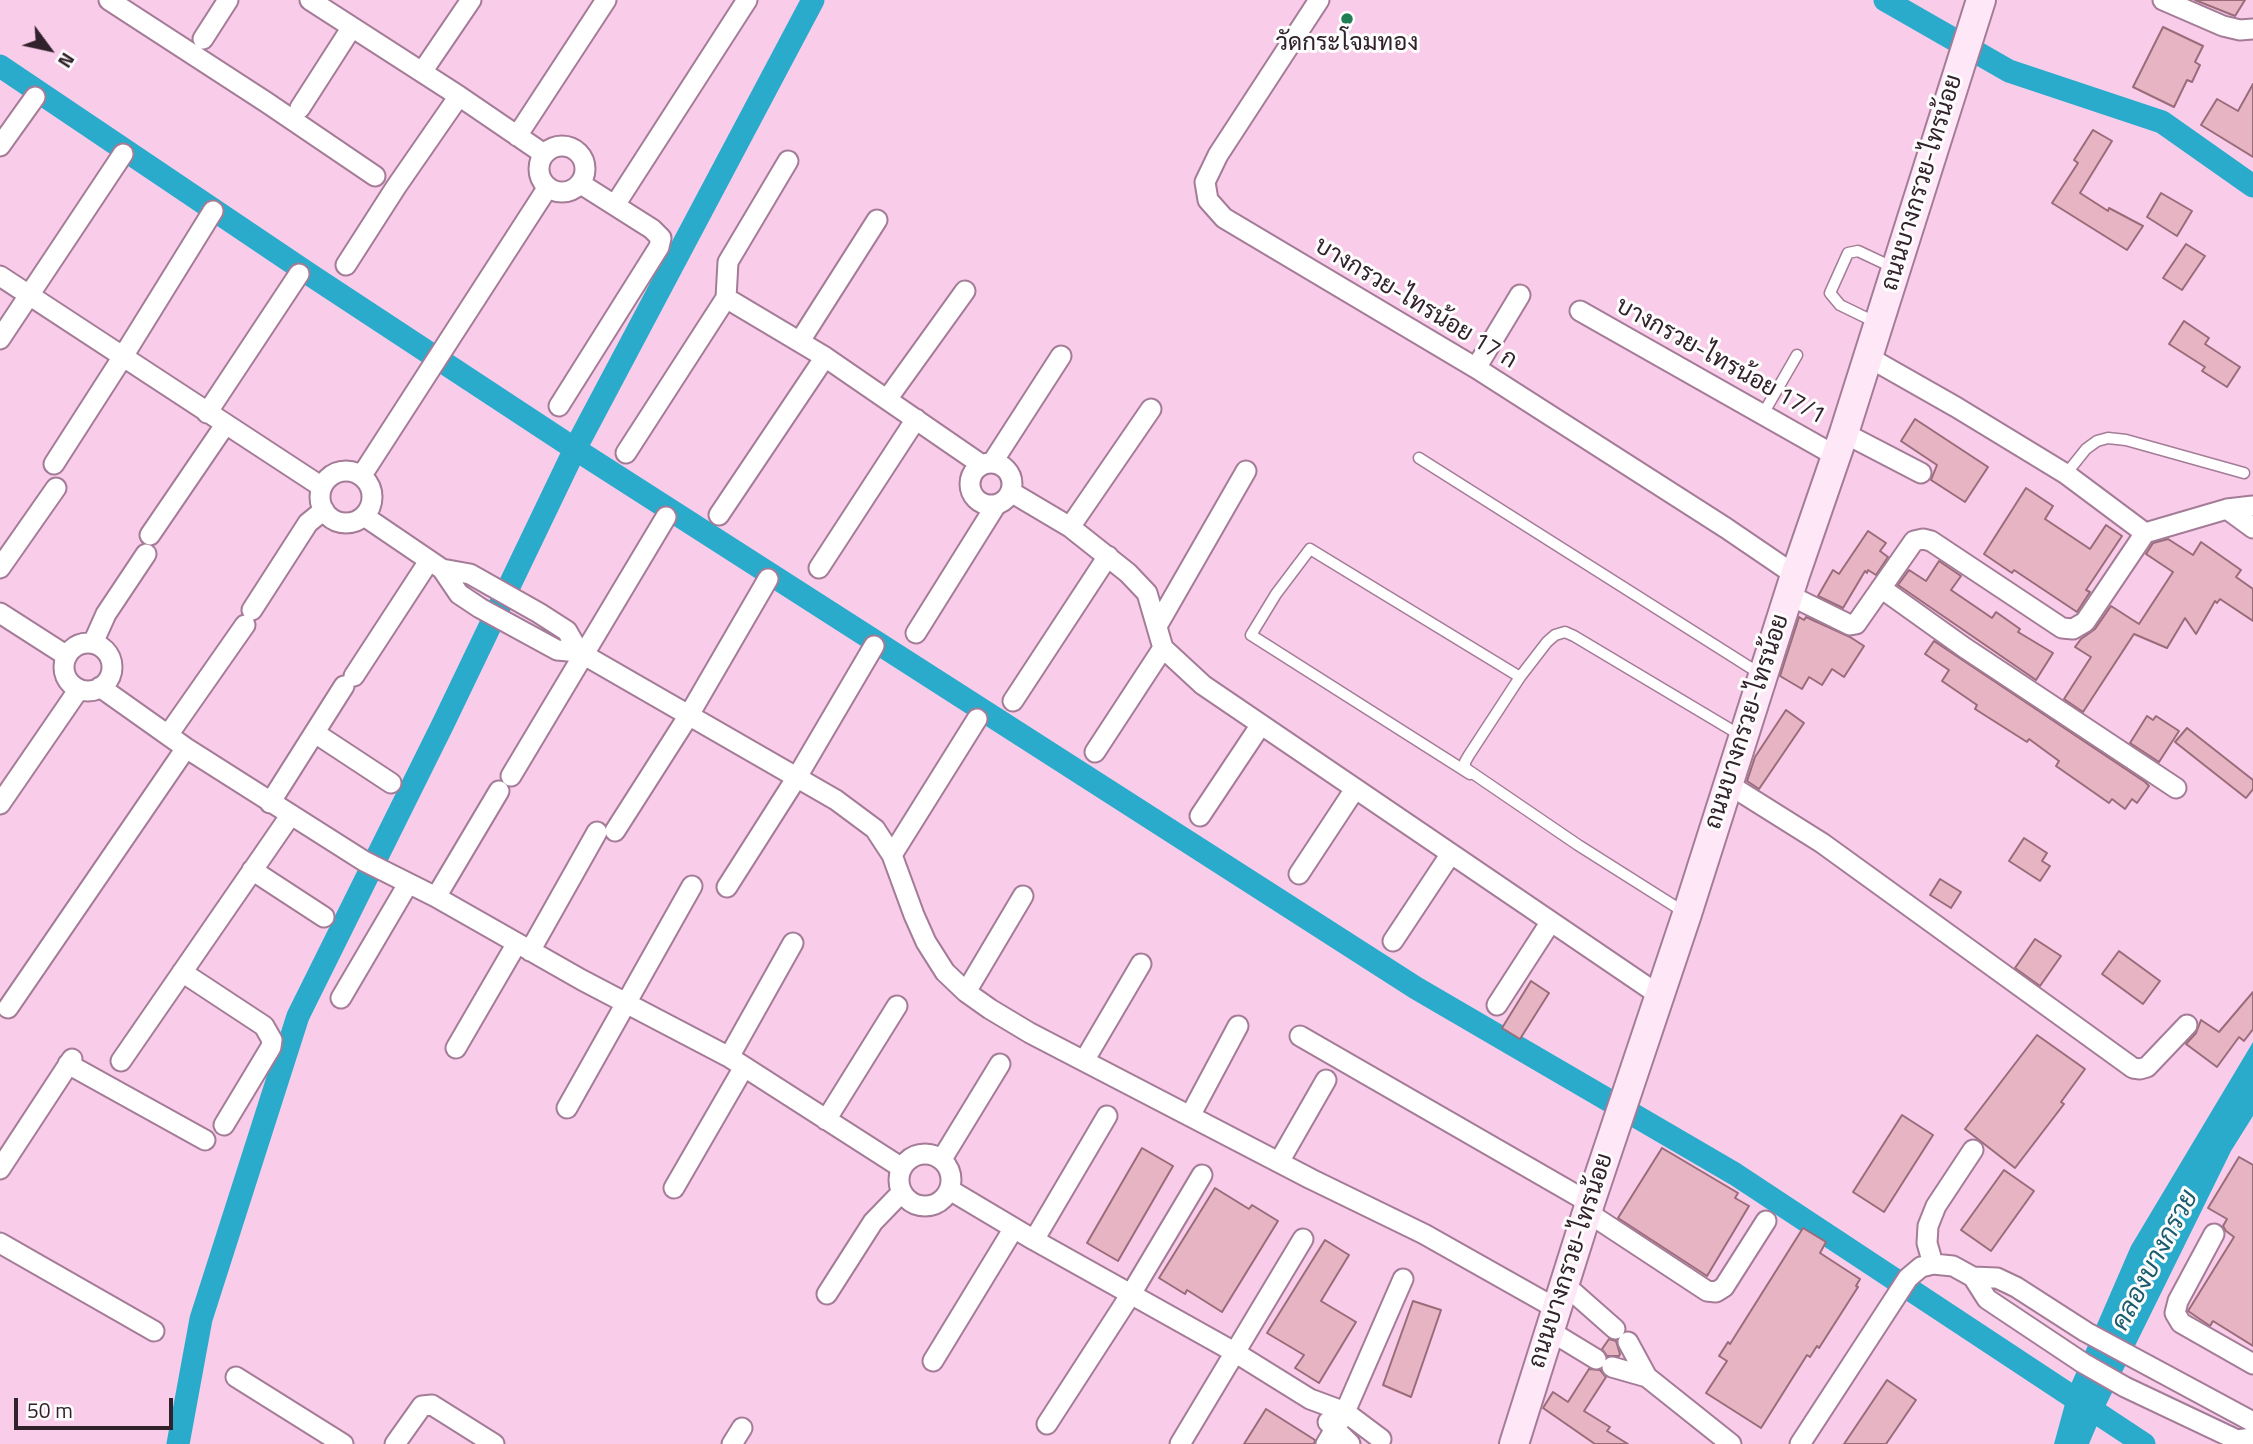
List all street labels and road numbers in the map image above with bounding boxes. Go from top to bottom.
street label: ถนนบางกรวย-ไทรน้อย [1876,72,1970,294]
street label: บางกรวย-ไทรน้อย 17 ก [1309,232,1521,376]
street label: บางกรวย-ไทรน้อย 17/1 [1610,292,1830,432]
street label: ถนนบางกรวย-ไทรน้อย [1700,611,1796,833]
street label: ถนนบางกรวย-ไทรน้อย [1524,1150,1620,1372]

